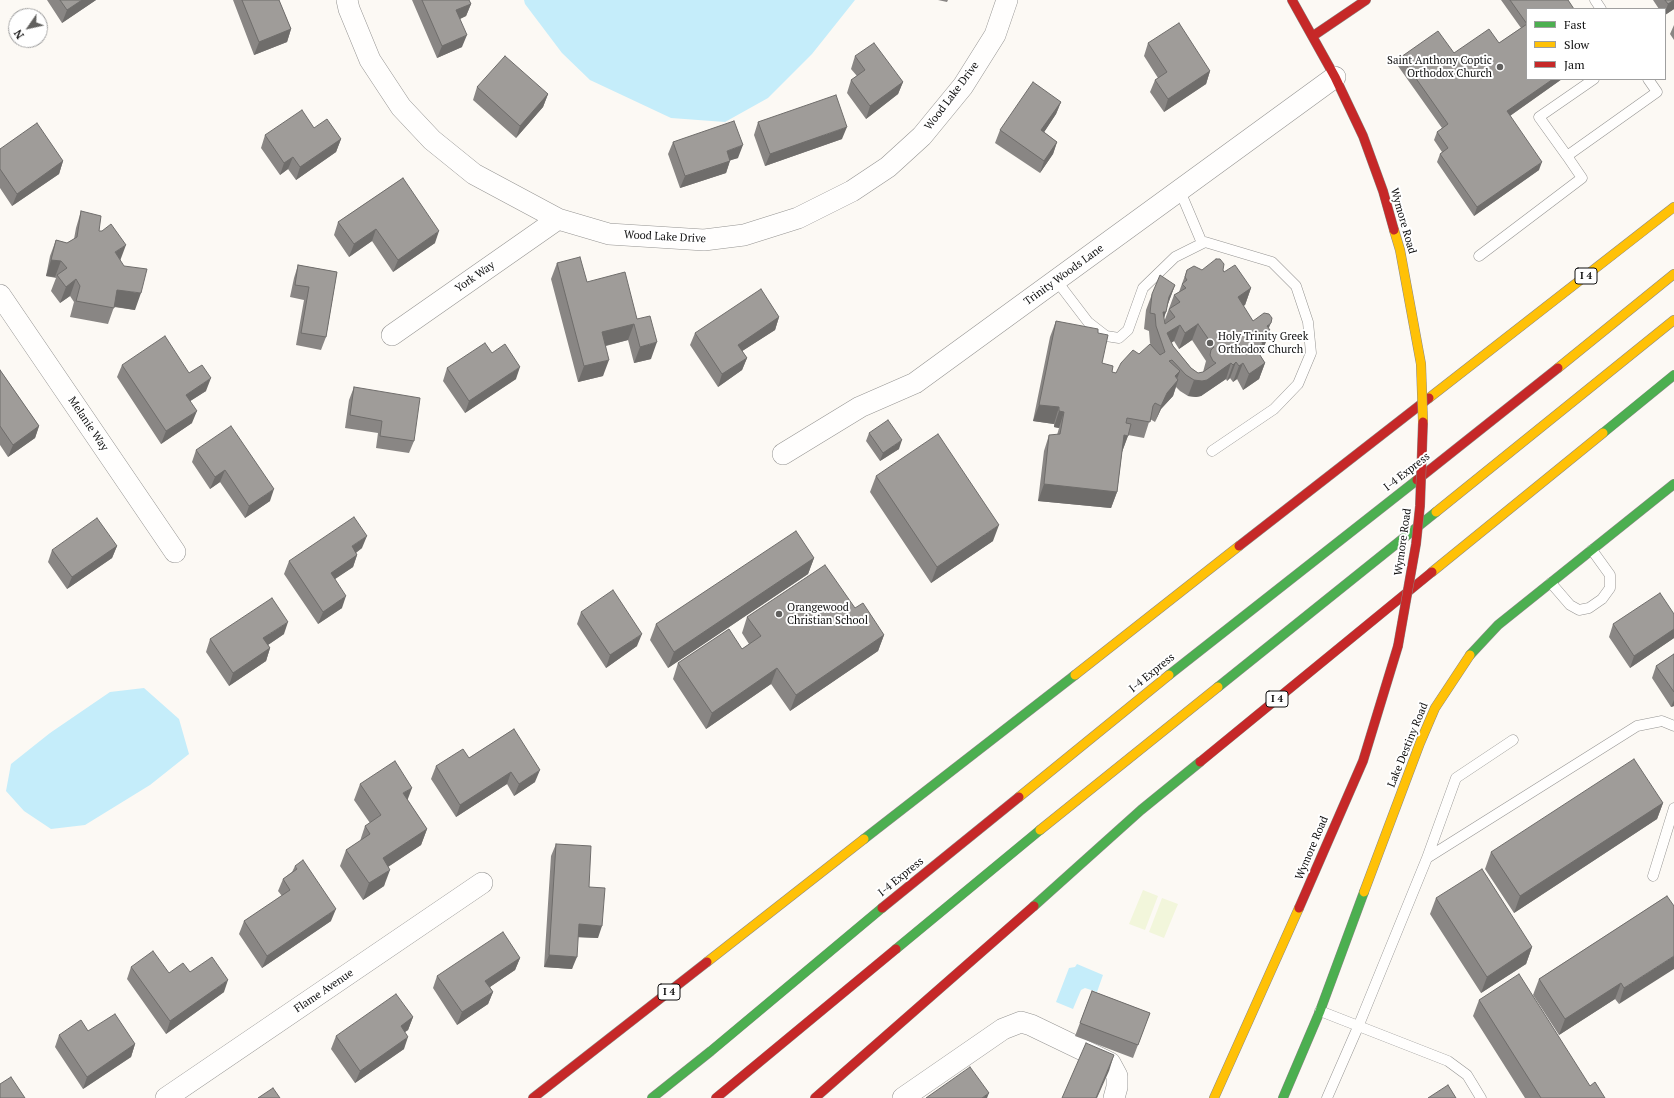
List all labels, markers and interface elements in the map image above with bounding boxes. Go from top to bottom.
north arrow [8,8,48,48]
legend [1526,8,1666,80]
text: Fast [1564,17,1586,32]
text: N [11,27,27,42]
text: Slow [1564,37,1589,52]
place label: Saint Anthony Coptic Orthodox Church [1387,54,1492,80]
text: Jam [1564,57,1585,72]
street label: Wood Lake Drive [922,59,982,133]
marker: Saint Anthony Coptic Orthodox Church [1495,62,1505,72]
street label: Wymore Road [1387,187,1419,255]
street label: Wood Lake Drive [624,228,706,246]
street label: Trinity Woods Lane [1022,242,1106,308]
street label: York Way [453,259,497,295]
road number: I 4 [1575,268,1597,284]
place label: Holy Trinity Greek Orthodox Church [1218,330,1308,356]
marker: Holy Trinity Greek Orthodox Church [1205,338,1215,348]
street label: Melanie Way [65,394,111,454]
street label: I-4 Express [1381,450,1433,494]
street label: Wymore Road [1392,508,1414,576]
place label: Orangewood Christian School [787,601,868,627]
marker: Orangewood Christian School [774,609,784,619]
street label: I-4 Express [1127,651,1177,695]
road number: I 4 [1266,691,1288,707]
street label: Lake Destiny Road [1385,701,1431,789]
street label: Wymore Road [1293,814,1331,882]
street label: I-4 Express [876,855,926,899]
street label: Flame Avenue [292,966,356,1016]
road number: I 4 [658,984,680,1000]

